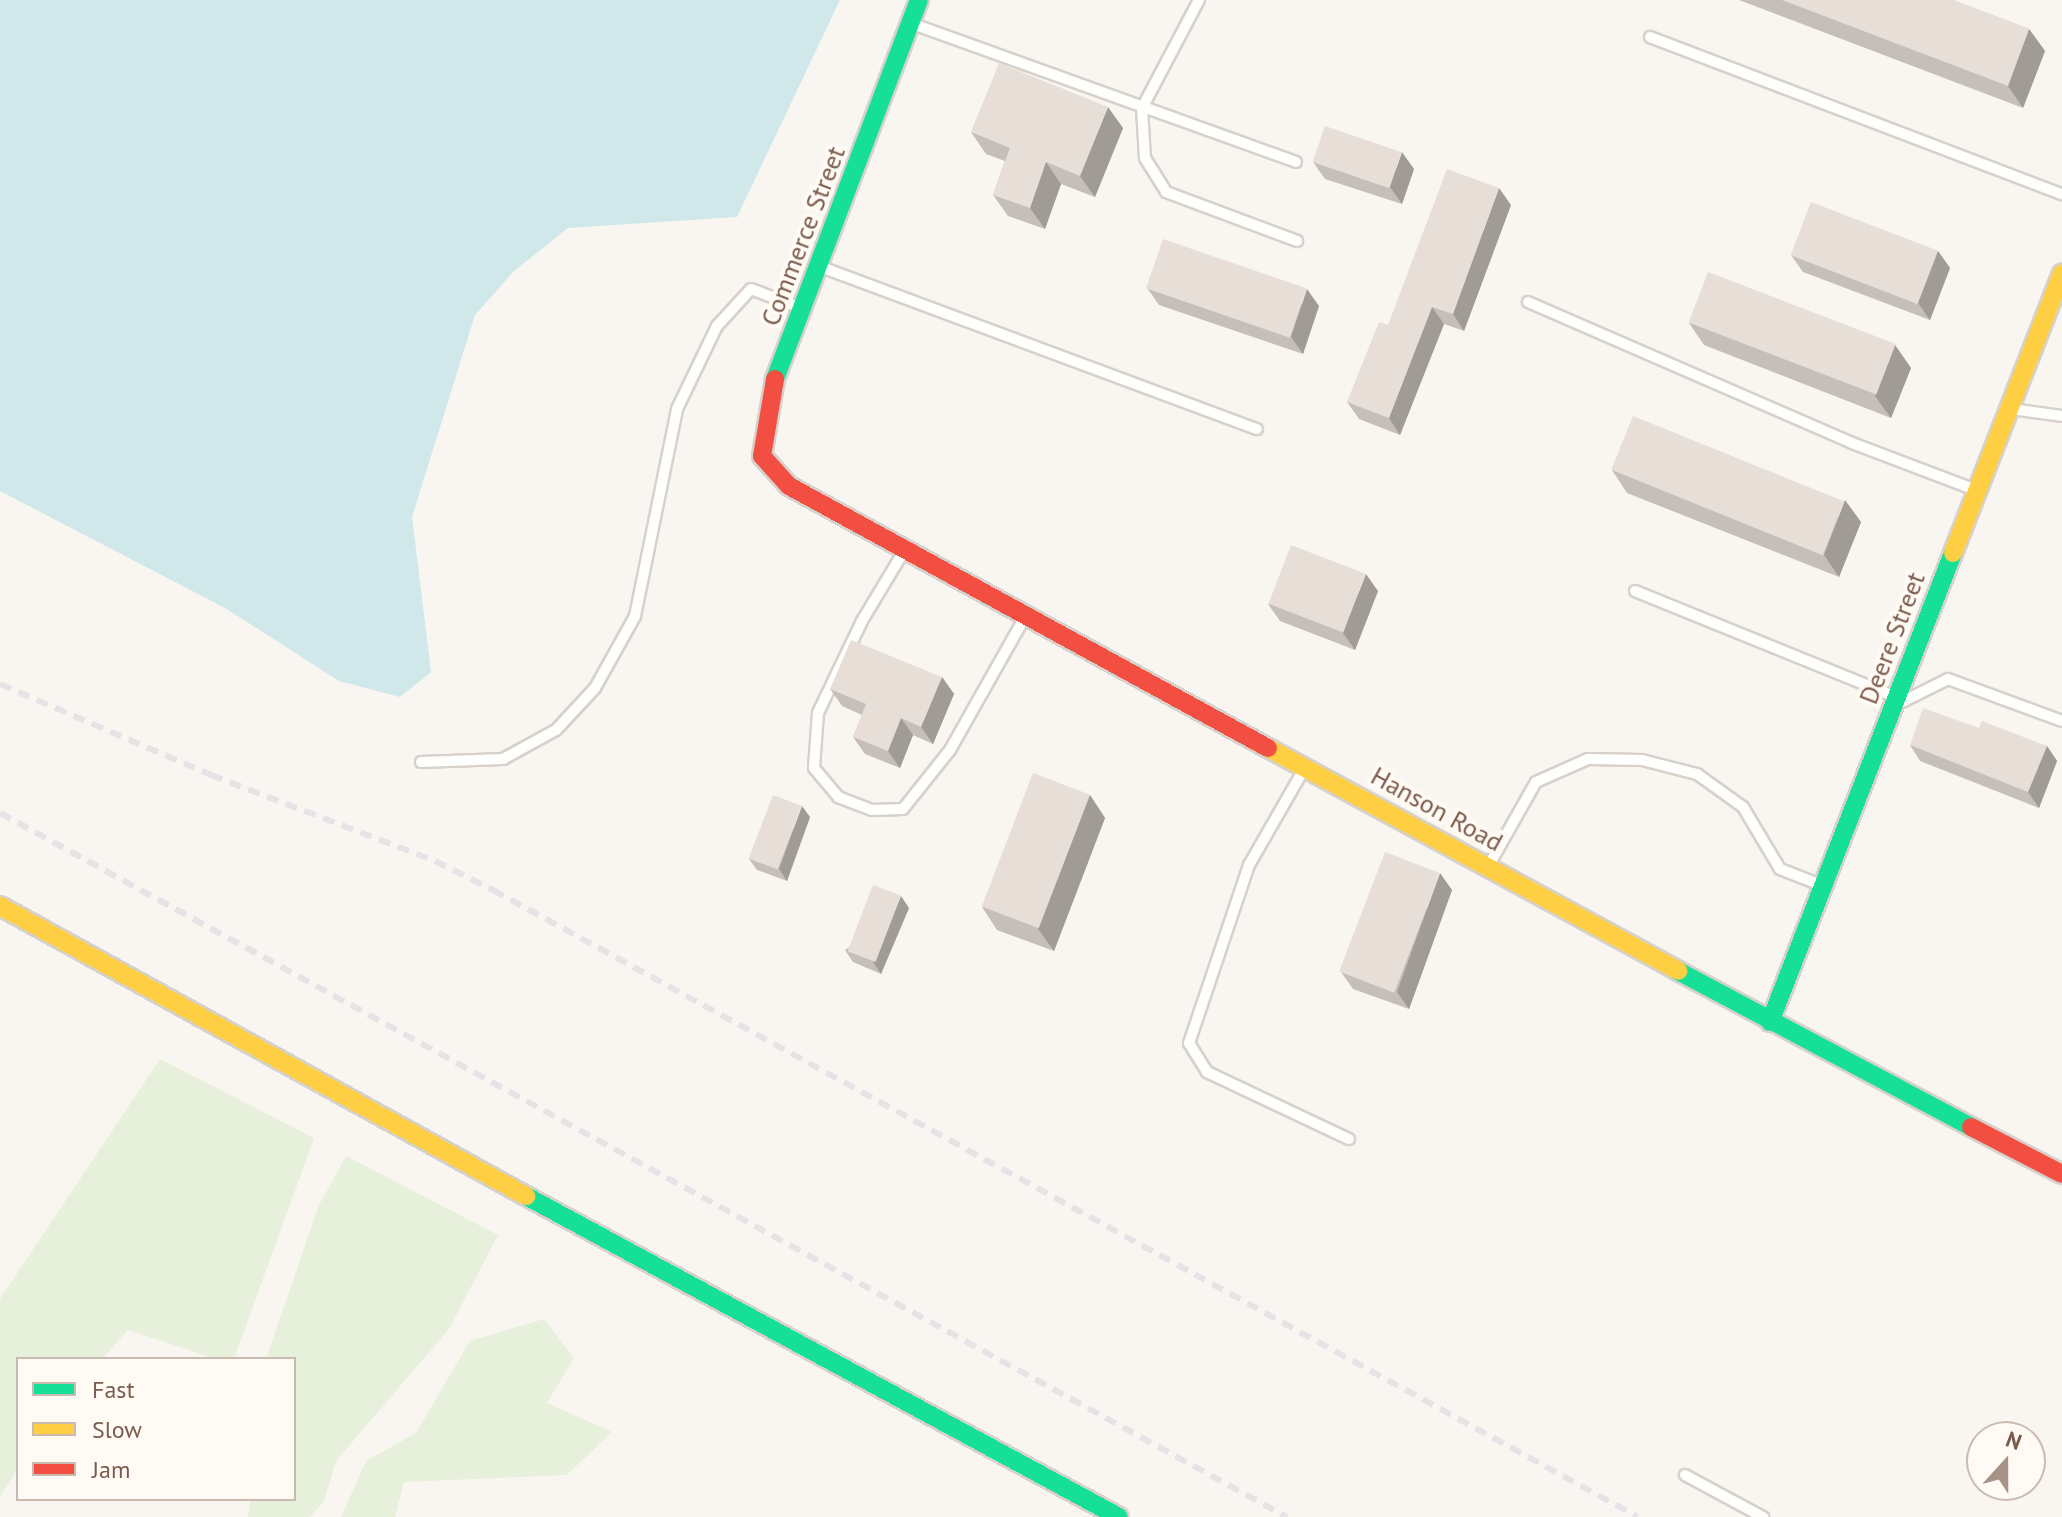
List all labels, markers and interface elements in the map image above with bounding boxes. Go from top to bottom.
street label: Commerce Street [754,142,852,330]
street label: Deere Street [1853,568,1931,708]
street label: Hanson Road [1366,760,1508,858]
legend [16,1357,296,1501]
text: Fast [92,1374,135,1405]
text: Slow [92,1414,142,1445]
north arrow [1966,1421,2046,1501]
text: N [2002,1425,2026,1456]
text: Jam [92,1454,130,1485]

